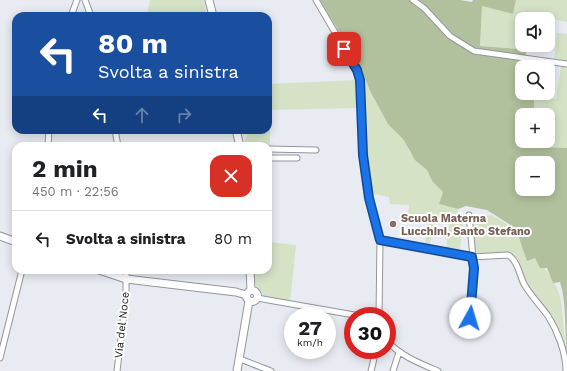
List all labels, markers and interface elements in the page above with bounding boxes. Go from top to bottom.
map controls [515,12,555,196]
button: sound [515,12,555,52]
text: 80 m [98,27,168,60]
icon: left [32,28,84,80]
pin [327,32,361,66]
icon: arrive [333,38,355,60]
button: search [515,60,555,100]
text: Svolta a sinistra [98,61,239,82]
icon: left [89,104,111,126]
icon: ahead [131,104,153,126]
icon: right [173,104,195,126]
button: + [515,108,555,148]
text: 2 min [32,155,98,183]
button: close [210,155,252,197]
button: − [515,156,555,196]
text: 450 m · 22:56 [32,184,119,199]
place label: Scuola Materna Lucchini, Santo Stefano [401,212,531,238]
marker: Scuola Materna Lucchini, Santo Stefano [388,219,398,229]
icon: left [32,228,54,250]
text: Svolta a sinistra [66,230,186,248]
text: 80 m [214,230,252,248]
street label: Via del Noce [112,291,132,359]
position arrow [449,297,491,339]
speed limit sign: 30 [344,307,396,359]
text: 27 [298,316,322,340]
text: km/h [297,337,323,348]

